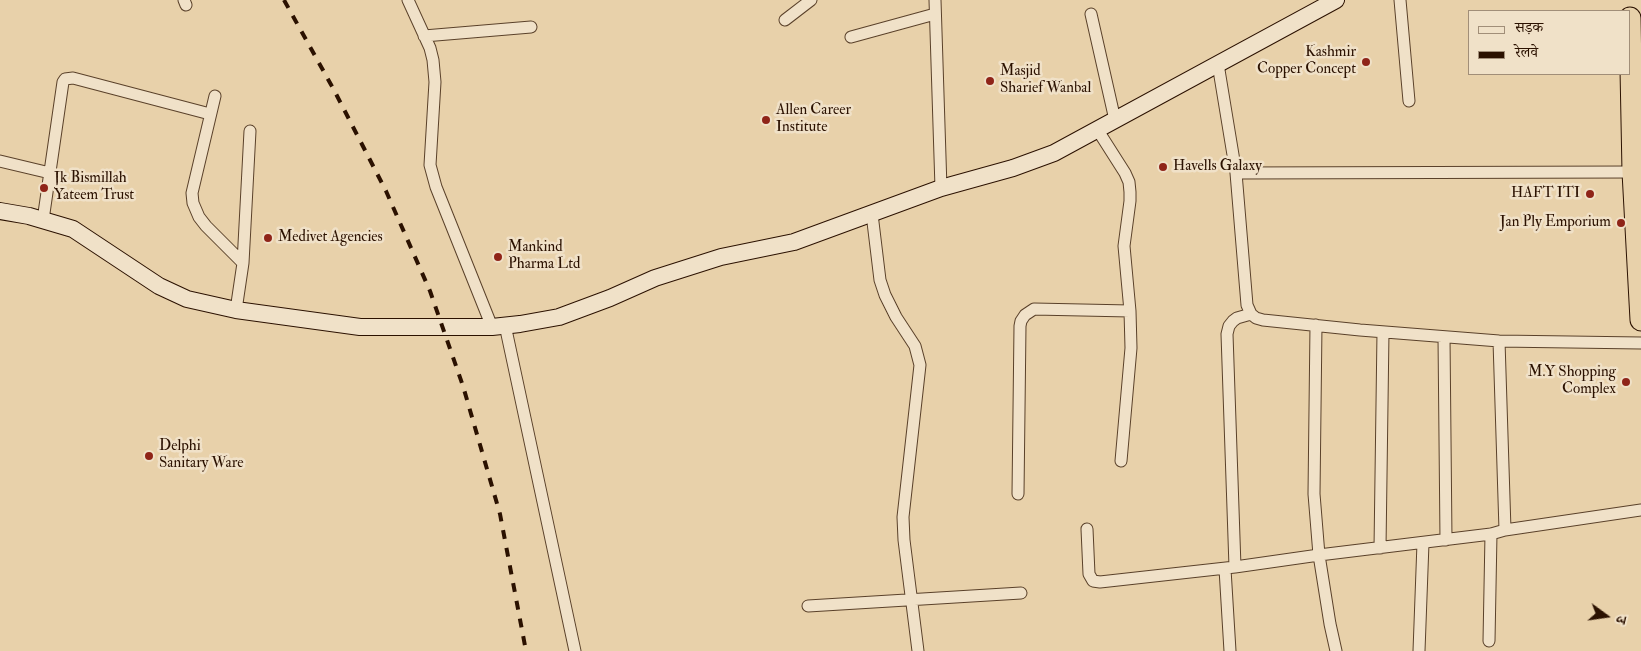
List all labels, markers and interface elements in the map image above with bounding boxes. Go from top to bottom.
legend [1468,10,1631,75]
text: सड़क [1515,18,1543,37]
text: रेलवे [1515,43,1538,62]
place label: Kashmir Copper Concept [1257,44,1356,79]
marker: Kashmir Copper Concept [1360,56,1372,68]
place label: Masjid Sharief Wanbal [1000,63,1091,98]
marker: Masjid Sharief Wanbal [984,75,996,87]
place label: Allen Career Institute [776,102,851,137]
marker: Allen Career Institute [760,114,772,126]
place label: Havells Galaxy [1173,158,1262,176]
marker: Havells Galaxy [1157,161,1169,173]
place label: Jk Bismillah Yateem Trust [54,170,134,205]
marker: Jk Bismillah Yateem Trust [38,182,50,194]
place label: HAFT ITI [1511,185,1580,203]
marker: HAFT ITI [1584,188,1596,200]
place label: Jan Ply Emporium [1500,214,1611,232]
marker: Jan Ply Emporium [1615,217,1627,229]
place label: Medivet Agencies [278,229,383,247]
marker: Medivet Agencies [262,232,274,244]
place label: Mankind Pharma Ltd [508,239,580,274]
marker: Mankind Pharma Ltd [492,251,504,263]
place label: M.Y Shopping Complex [1528,364,1616,399]
marker: M.Y Shopping Complex [1620,376,1632,388]
place label: Delphi Sanitary Ware [159,438,243,473]
marker: Delphi Sanitary Ware [143,450,155,462]
north arrow [1581,591,1631,641]
text: उ [1612,614,1630,625]

